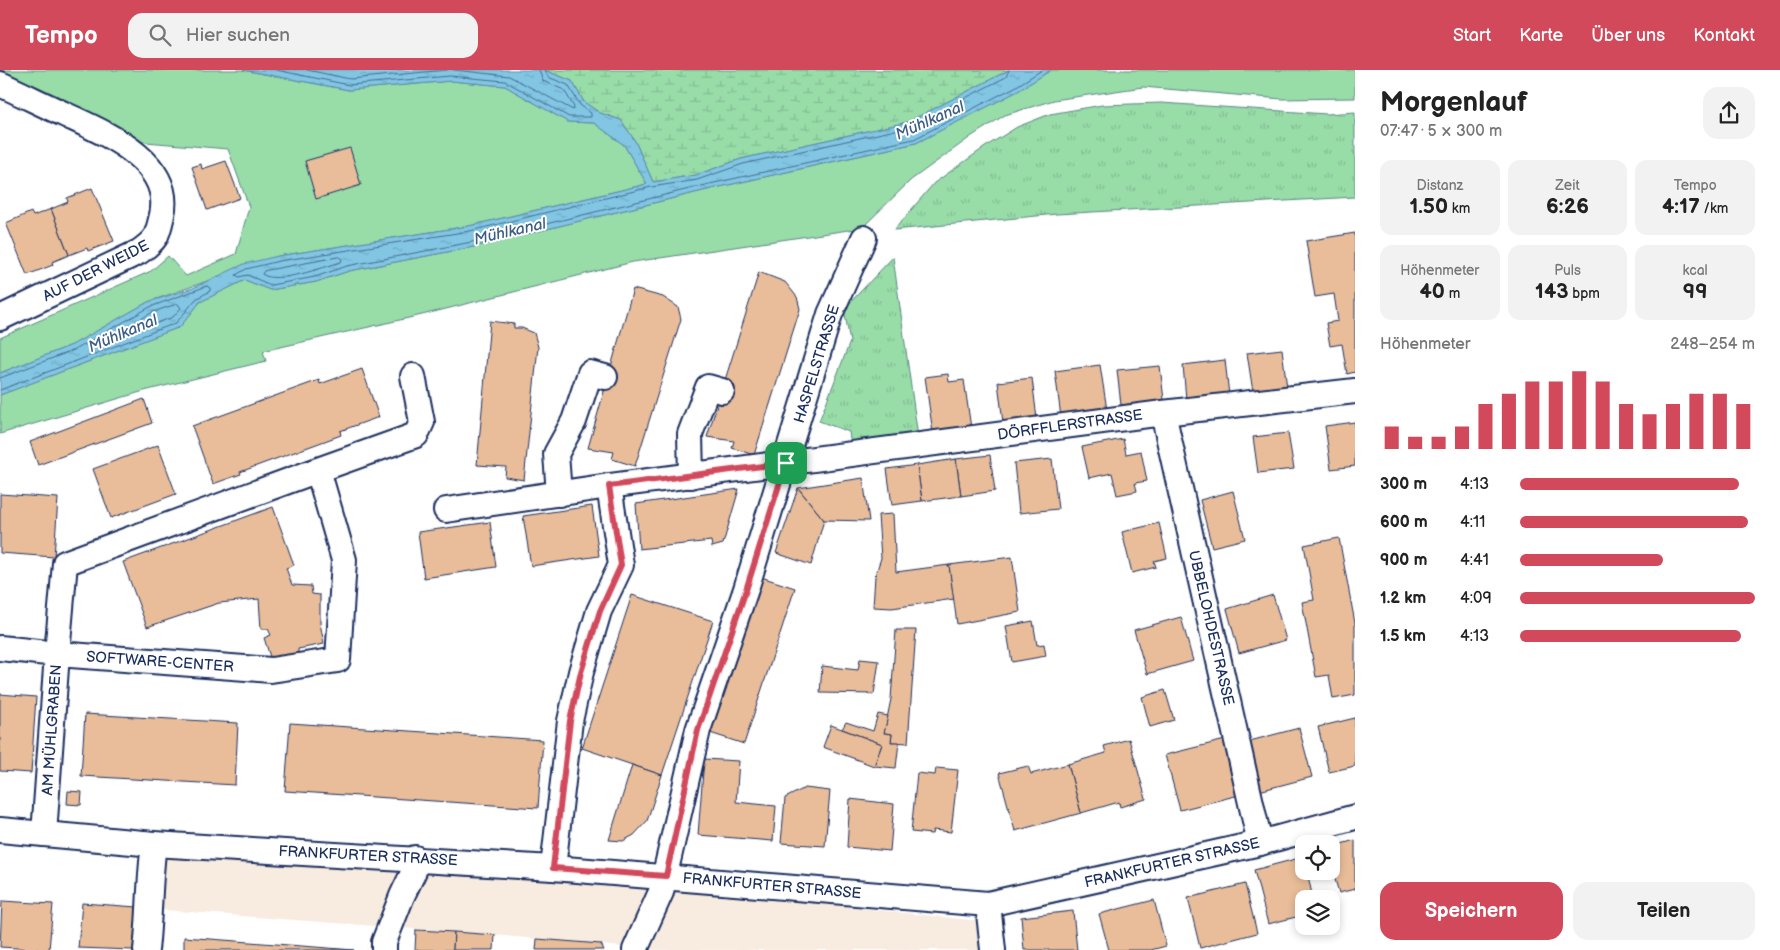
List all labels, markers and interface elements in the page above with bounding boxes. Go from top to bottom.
search box [128,13,478,58]
text: Tempo [25,21,98,50]
icon: search [146,21,174,49]
text: Hier suchen [186,24,290,47]
text: Start [1453,25,1491,46]
text: Karte [1519,25,1563,46]
text: Über uns [1591,25,1665,46]
text: Kontakt [1693,25,1755,46]
text: Morgenlauf [1380,86,1527,119]
button: share [1703,87,1755,139]
water label: Mühlkanal [893,97,969,145]
text: 07:47 · 5 × 300 m [1380,122,1502,141]
text: Distanz [1416,177,1463,194]
text: Zeit [1555,177,1580,194]
text: Tempo [1674,177,1717,194]
text: 1.50 [1409,194,1448,219]
text: 6:26 [1546,194,1589,219]
text: 4:17 [1662,194,1700,219]
text: km [1448,200,1470,217]
text: /km [1700,200,1728,217]
water label: Mühlkanal [472,214,549,250]
street label: AUF DER WEIDE [40,236,152,306]
text: Höhenmeter [1400,262,1479,279]
text: Puls [1554,262,1581,279]
text: kcal [1683,262,1708,279]
text: 40 [1419,279,1445,304]
text: 143 [1535,279,1569,304]
text: 99 [1683,279,1707,304]
text: m [1445,285,1460,302]
text: bpm [1569,285,1600,302]
street label: HASPELSTRASSE [790,302,844,426]
water label: Mühlkanal [85,310,162,357]
text: Höhenmeter [1380,335,1470,354]
text: 248–254 m [1670,335,1755,354]
street label: DÖRFFLERSTRASSE [996,405,1144,445]
pin [765,442,807,484]
icon: arrive [772,449,800,477]
text: 300 m [1380,475,1427,494]
text: 4:13 [1460,475,1489,494]
text: 600 m [1380,513,1428,532]
text: 4:11 [1460,513,1485,532]
street label: UBBELOHDESTRASSE [1184,549,1238,707]
text: 900 m [1380,551,1427,570]
text: 4:41 [1460,551,1489,570]
text: 1.2 km [1380,589,1426,608]
text: 4:09 [1460,589,1492,608]
text: 1.5 km [1380,627,1426,646]
text: 4:13 [1460,627,1489,646]
street label: SOFTWARE-CENTER [86,647,235,677]
street label: AM MÜHLGRABEN [38,664,66,796]
street label: FRANKFURTER STRASSE [1083,834,1262,892]
map controls [1295,835,1340,935]
button: locate [1295,835,1340,880]
street label: FRANKFURTER STRASSE [278,842,458,870]
street label: FRANKFURTER STRASSE [682,869,862,903]
button: Speichern [1380,882,1563,940]
button: Teilen [1573,882,1755,940]
button: layers [1295,890,1340,935]

